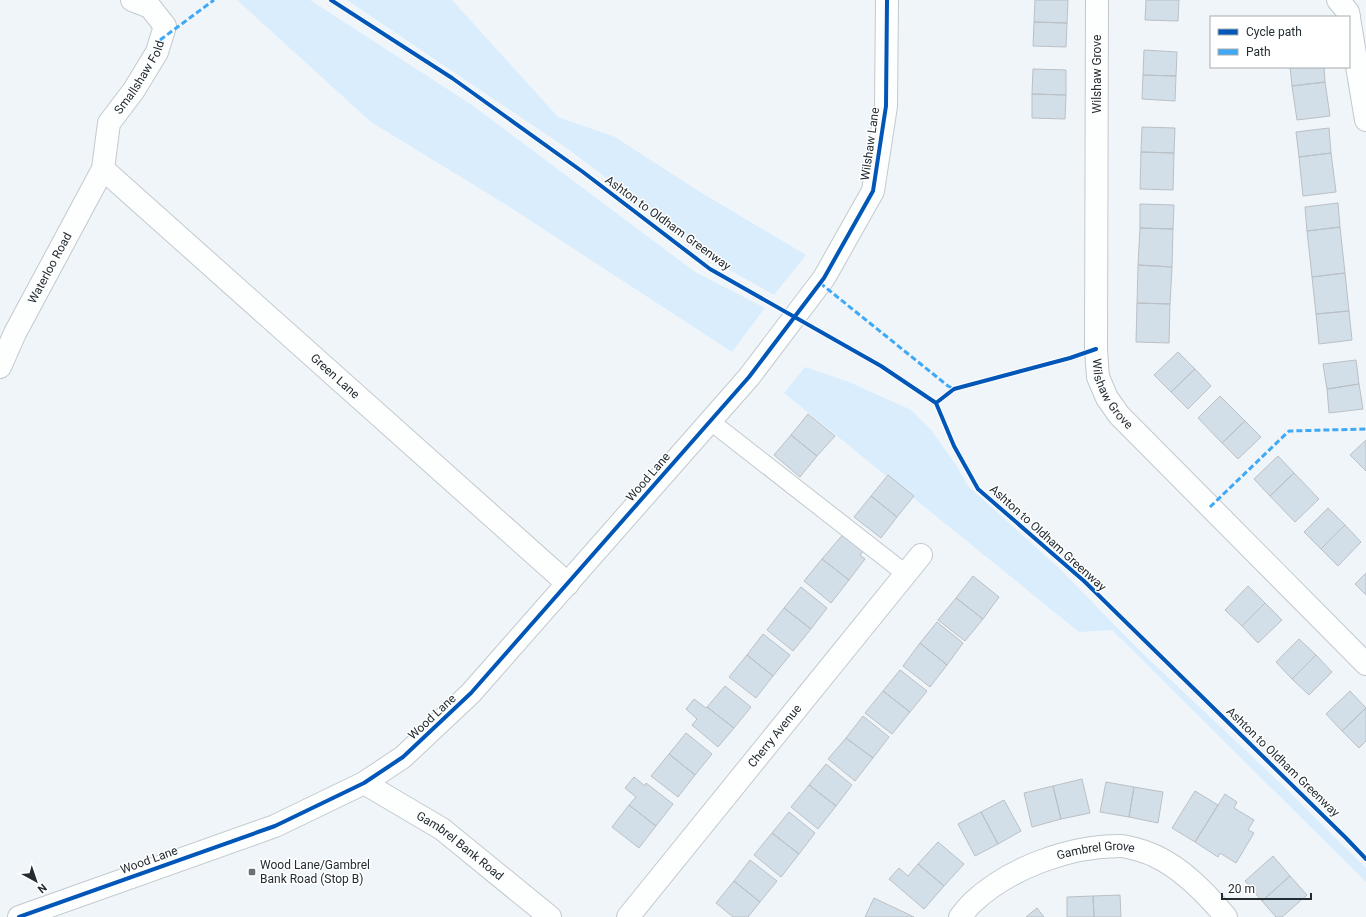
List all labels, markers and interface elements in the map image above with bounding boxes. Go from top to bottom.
legend [1210,16,1350,68]
text: Cycle path [1246,25,1302,39]
street label: Wilshaw Grove [1090,35,1104,113]
street label: Smallshaw Fold [111,39,167,117]
text: Path [1246,45,1271,59]
street label: Wilshaw Lane [858,106,882,182]
street label: Ashton to Oldham Greenway [603,173,734,273]
street label: Waterloo Road [25,230,75,306]
street label: Green Lane [308,351,362,401]
street label: Wilshaw Grove [1090,358,1136,432]
street label: Wood Lane [623,450,673,504]
street label: Ashton to Oldham Greenway [987,482,1109,594]
street label: Wood Lane [405,691,459,743]
street label: Cherry Avenue [745,702,804,770]
street label: Ashton to Oldham Greenway [1224,704,1343,820]
street label: Gambrel Bank Road [414,809,506,883]
street label: Gambrel Grove [1055,839,1136,863]
street label: Wood Lane [118,843,180,877]
place label: Wood Lane/Gambrel Bank Road (Stop B) [260,858,370,886]
north arrow [16,861,56,901]
marker: Wood Lane/Gambrel Bank Road (Stop B) [247,867,257,877]
scale bar [1222,875,1311,901]
text: N [35,881,49,896]
text: 20 m [1228,882,1255,896]

